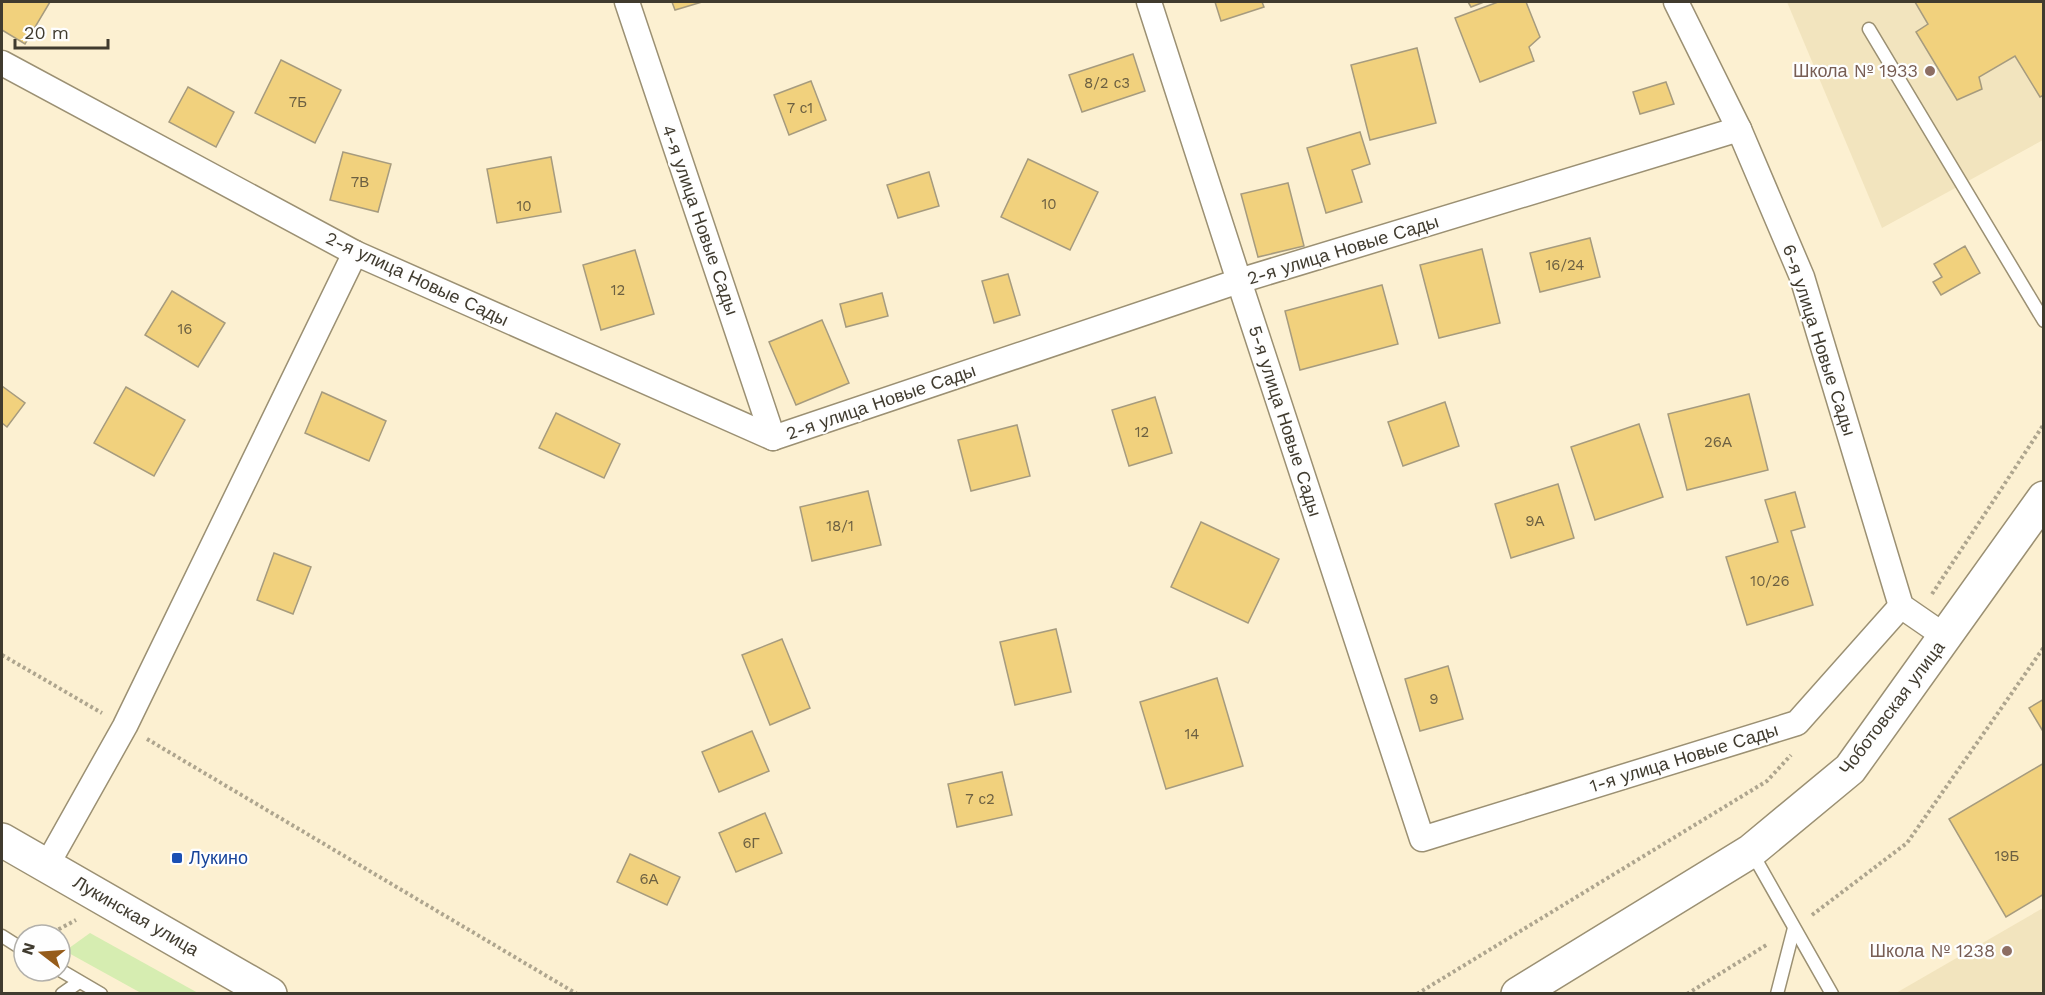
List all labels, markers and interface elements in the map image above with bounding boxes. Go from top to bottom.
scale bar [15,12,108,50]
text: 20 m [24,22,69,43]
place label: Школа № 1933 [1793,60,1918,81]
marker: Школа № 1933 [1923,64,1937,78]
house number: 8/2 с3 [1084,74,1130,92]
house number: 7Б [289,93,307,111]
house number: 7 с1 [787,99,813,117]
street label: 4-я улица Новые Сады [658,122,743,318]
house number: 7В [351,173,369,191]
house number: 10 [1041,195,1057,213]
house number: 10 [516,197,532,215]
street label: 2-я улица Новые Сады [1245,210,1441,289]
street label: 2-я улица Новые Сады [323,227,512,330]
street label: 6-я улица Новые Сады [1779,242,1860,438]
house number: 16/24 [1546,256,1585,274]
house number: 12 [611,281,625,299]
house number: 16 [178,320,192,338]
street label: 5-я улица Новые Сады [1245,323,1326,519]
street label: 2-я улица Новые Сады [783,359,978,444]
house number: 12 [1135,423,1149,441]
house number: 26А [1704,433,1732,451]
house number: 9А [1525,512,1545,530]
house number: 18/1 [826,517,854,535]
house number: 10/26 [1750,572,1790,590]
street label: Чоботовская улица [1834,636,1949,779]
house number: 9 [1429,690,1439,708]
street label: 1-я улица Новые Сады [1587,719,1781,796]
house number: 14 [1184,725,1200,743]
house number: 7 с2 [965,790,995,808]
house number: 6Г [742,834,760,852]
place label: Лукино [189,847,248,868]
house number: 19Б [1995,847,2020,865]
marker: Лукино [170,851,184,865]
house number: 6А [639,870,659,888]
street label: Лукинская улица [70,871,204,961]
north arrow [12,923,72,983]
text: N [17,940,39,957]
place label: Школа № 1238 [1870,940,1995,961]
marker: Школа № 1238 [2000,944,2014,958]

